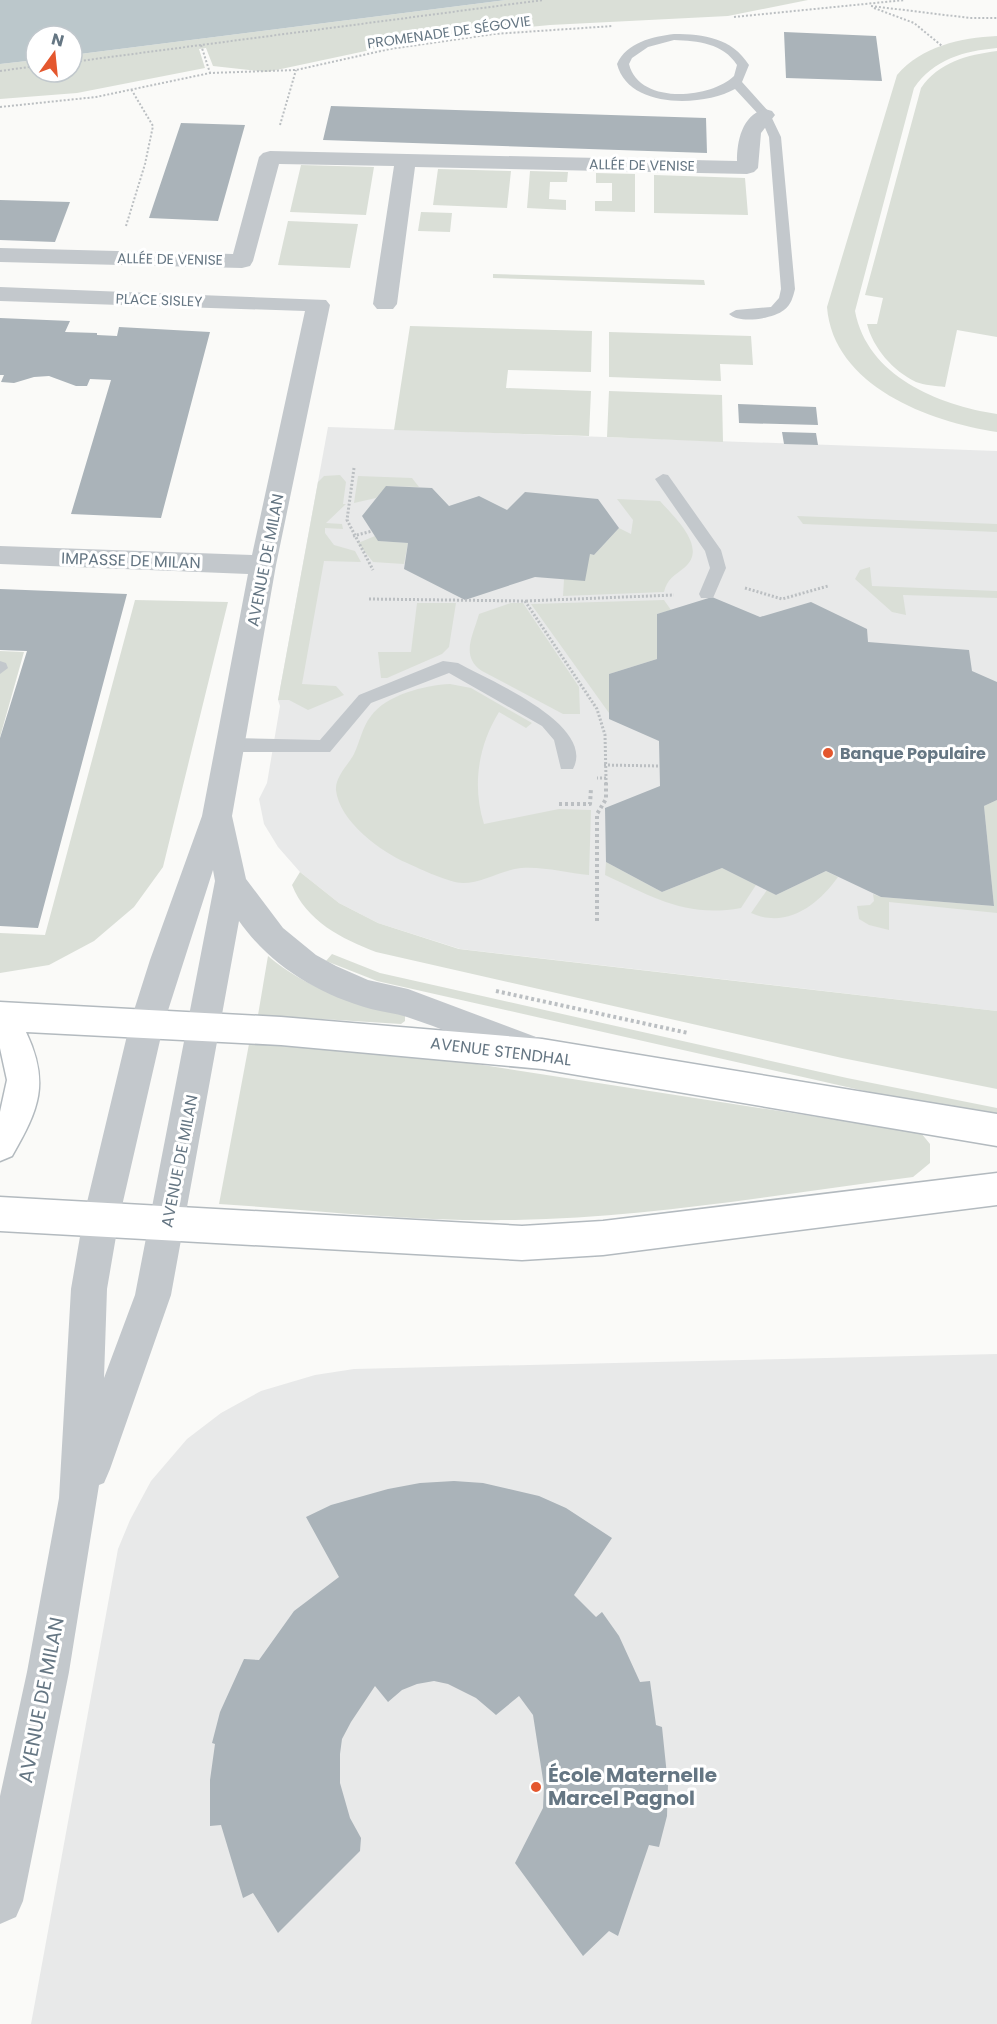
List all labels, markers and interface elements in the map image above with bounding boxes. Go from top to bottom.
street label: PROMENADE DE SÉGOVIE [366,11,532,53]
north arrow [24,24,84,84]
text: N [49,27,67,53]
street label: ALLÉE DE VENISE [589,154,695,176]
street label: ALLÉE DE VENISE [117,248,223,270]
street label: PLACE SISLEY [115,288,203,312]
street label: AVENUE DE MILAN [241,492,290,628]
street label: IMPASSE DE MILAN [61,547,201,574]
place label: Banque Populaire [840,742,986,765]
marker: Banque Populaire [821,746,835,760]
street label: AVENUE STENDHAL [429,1031,573,1072]
street label: AVENUE DE MILAN [155,1093,204,1229]
street label: AVENUE DE MILAN [11,1615,71,1785]
place label: École Maternelle Marcel Pagnol [548,1761,717,1812]
marker: École Maternelle Marcel Pagnol [529,1780,543,1794]

